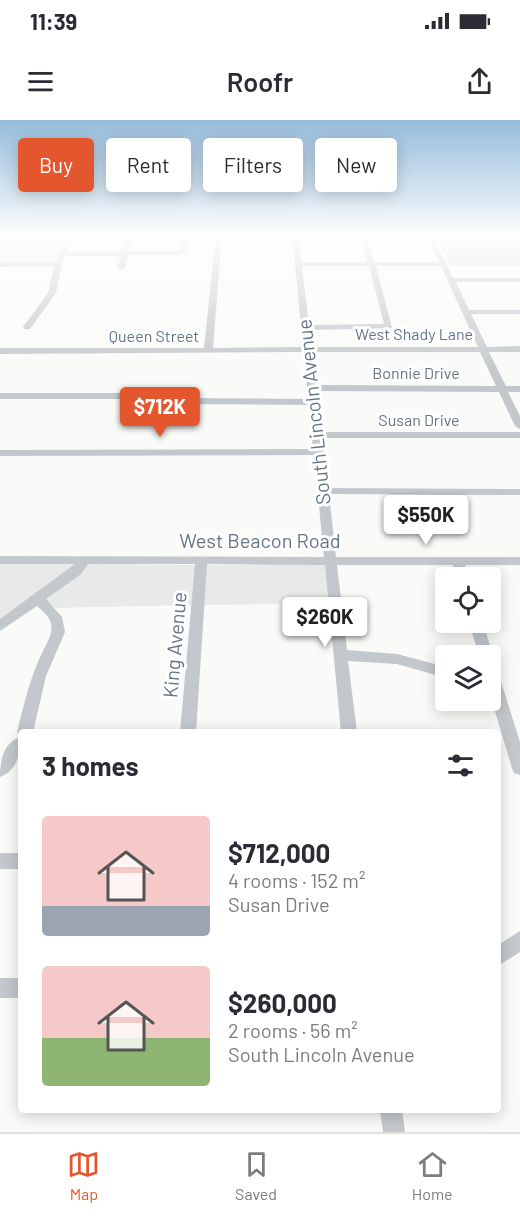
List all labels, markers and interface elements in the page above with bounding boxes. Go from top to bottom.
text: 11:39 [30,8,77,34]
icon: menu [24,65,57,98]
text: Roofr [227,65,293,97]
icon: share [463,65,496,98]
chip: Buy [18,138,94,192]
chip: Rent [106,138,191,192]
chip: Filters [203,138,303,192]
chip: New [315,138,397,192]
street label: South Lincoln Avenue [291,318,335,506]
street label: West Shady Lane [355,324,473,343]
street label: Queen Street [109,326,199,345]
street label: Bonnie Drive [372,363,460,382]
pin: $712K [118,387,202,438]
text: $712K [134,394,186,418]
street label: Susan Drive [378,410,460,429]
pin: $550K [384,495,468,546]
text: $550K [398,502,454,526]
street label: West Beacon Road [179,528,341,552]
map controls [435,567,501,711]
button: locate [435,567,501,633]
street label: King Avenue [157,591,191,699]
pin: $260K [283,597,367,648]
text: $260K [296,604,354,628]
button: layers [435,645,501,711]
icon: filters [444,749,477,782]
text: 3 homes [42,750,139,781]
text: $712,000 [228,837,330,868]
icon: home [90,840,162,912]
text: 4 rooms · 152 m² [228,868,365,892]
text: Susan Drive [228,892,330,916]
text: $260,000 [228,987,337,1018]
icon: home [90,990,162,1062]
text: 2 rooms · 56 m² [228,1018,358,1042]
text: South Lincoln Avenue [228,1042,415,1066]
tab: Map [67,1148,100,1203]
tab: Saved [235,1148,277,1203]
tab: Home [412,1148,453,1203]

